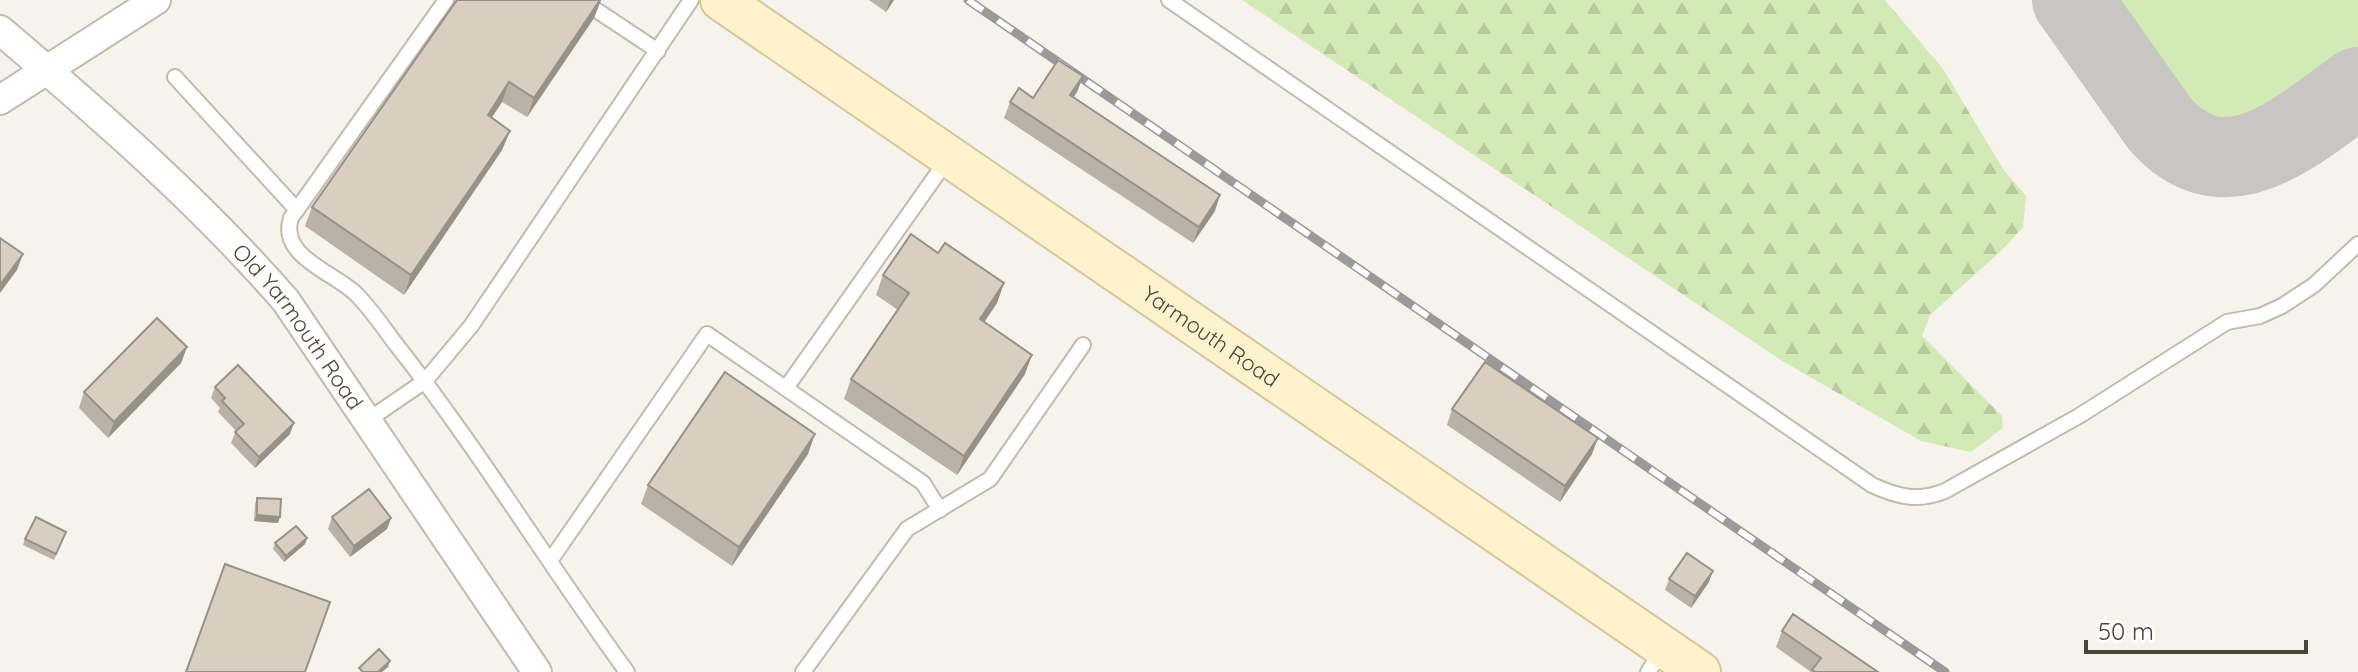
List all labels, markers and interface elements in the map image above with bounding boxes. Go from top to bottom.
street label: Old Yarmouth Road [227,238,369,415]
street label: Yarmouth Road [1137,279,1285,393]
scale bar [2086,604,2306,654]
text: 50 m [2098,616,2154,646]

